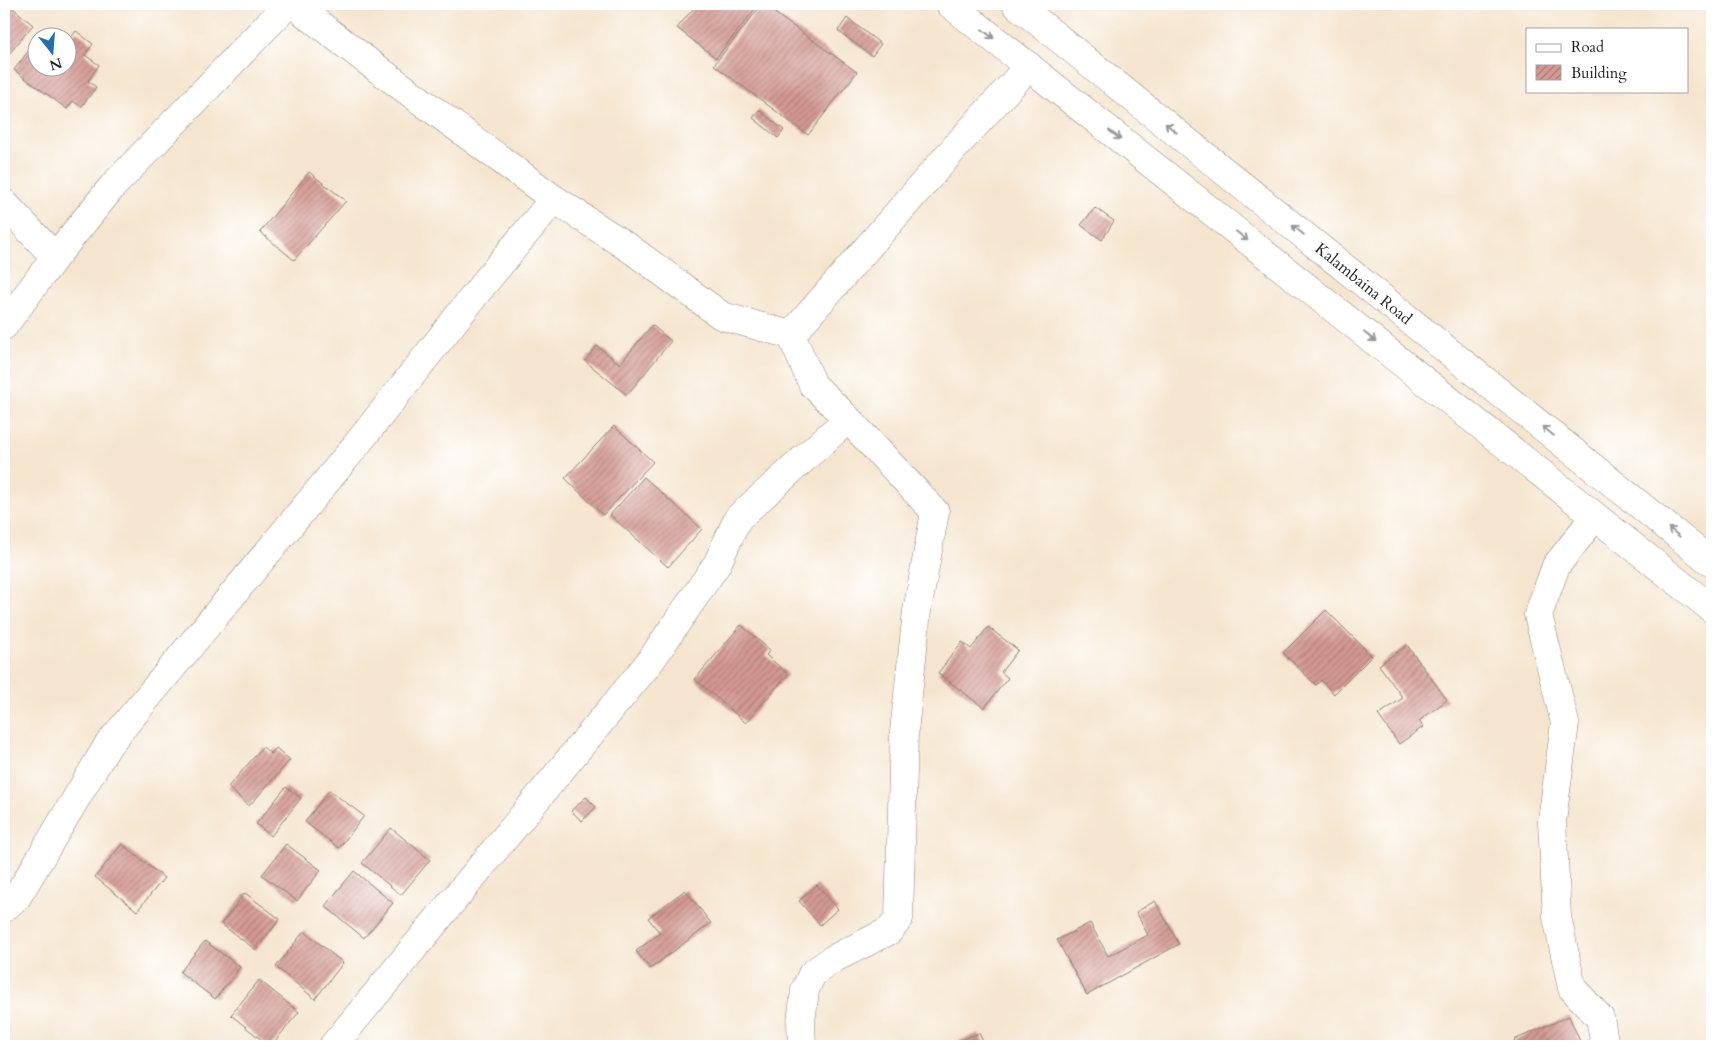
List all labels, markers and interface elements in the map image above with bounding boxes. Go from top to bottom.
north arrow [28,28,78,78]
legend [1526,28,1688,92]
one-way arrow [981,29,995,39]
text: Road [1571,37,1604,57]
text: N [47,53,64,75]
text: Building [1571,63,1627,83]
one-way arrow [1165,123,1178,134]
one-way arrow [1108,130,1121,141]
one-way arrow [1292,225,1305,236]
one-way arrow [1236,231,1249,242]
street label: Kalambaina Road [1310,238,1417,330]
one-way arrow [1363,332,1376,343]
one-way arrow [1541,425,1554,436]
one-way arrow [1668,527,1681,538]

